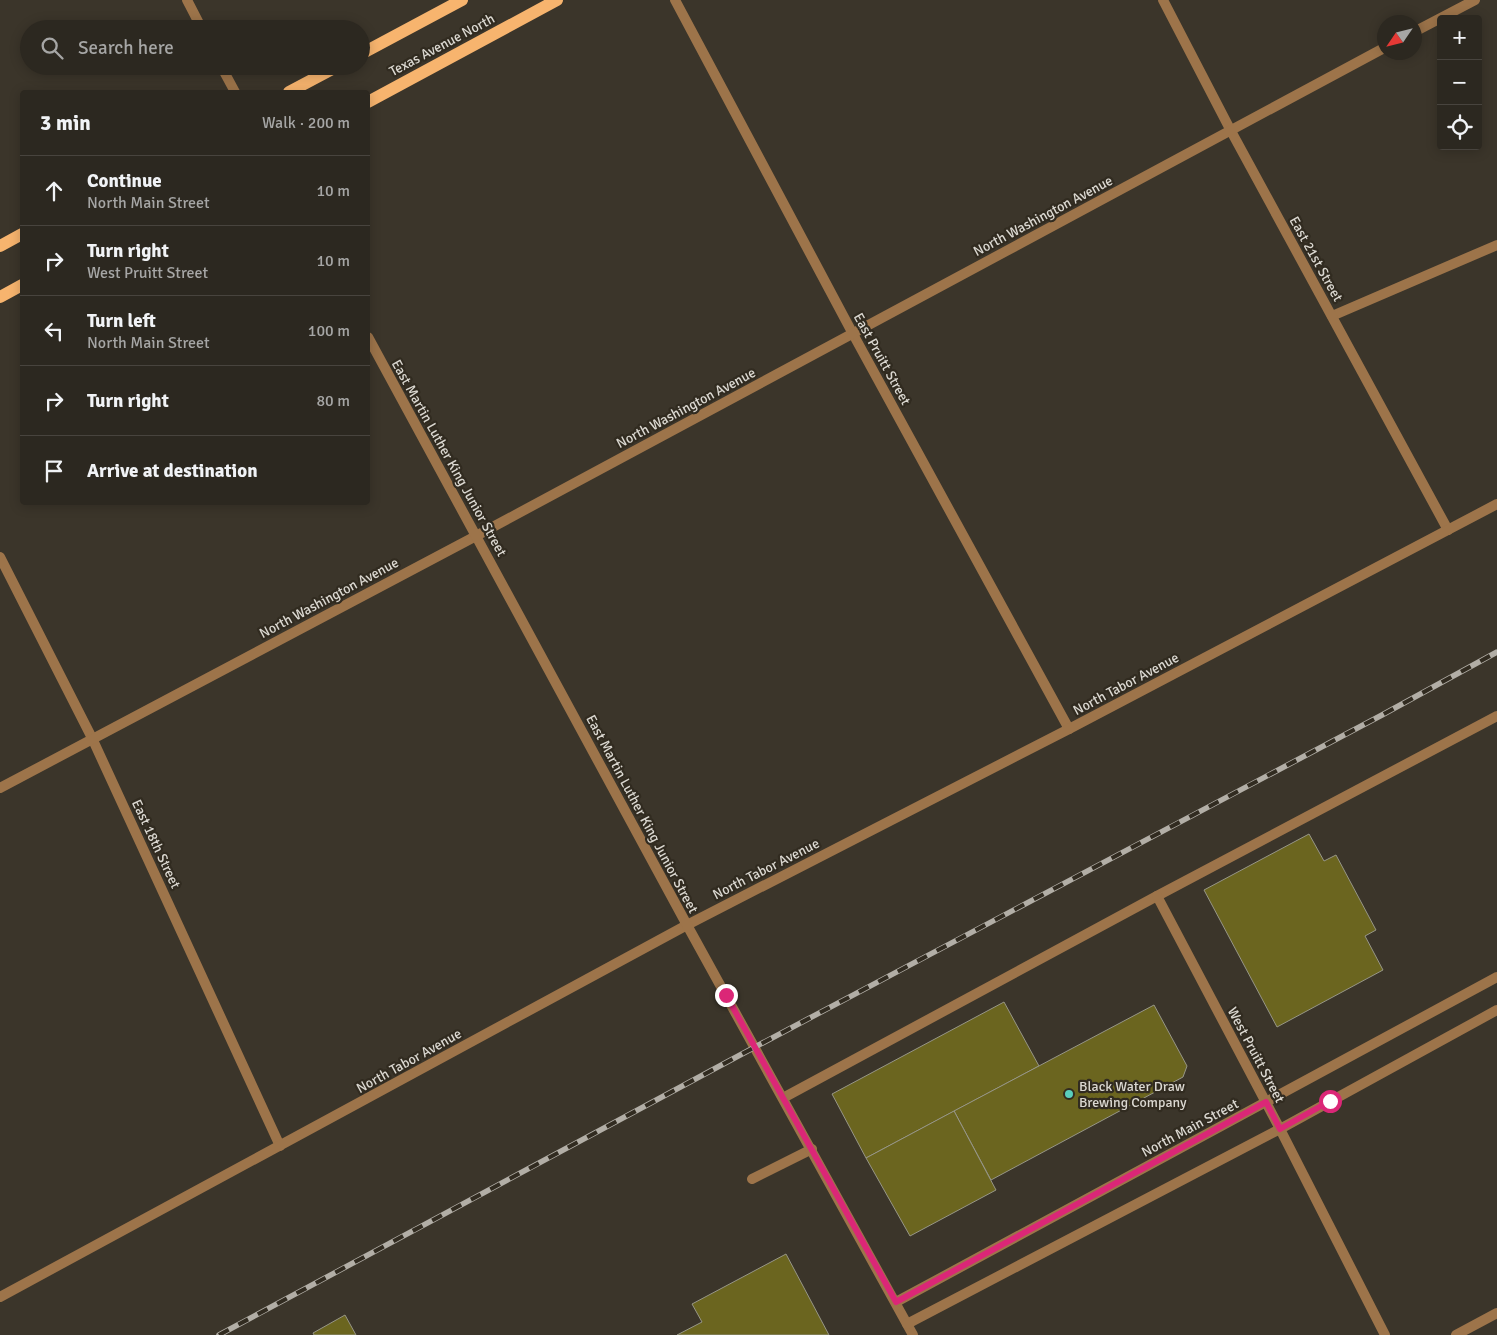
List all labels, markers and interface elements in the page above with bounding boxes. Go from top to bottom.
street label: Texas Avenue North [386,10,498,80]
north arrow [1377,15,1422,60]
map controls [1437,15,1482,150]
button: + [1437,15,1482,60]
search box [20,20,370,75]
icon: search [38,34,66,62]
text: Search here [78,36,174,60]
button: − [1437,60,1482,105]
button: locate [1437,105,1482,150]
text: 3 min [40,110,91,136]
text: Walk · 200 m [262,113,350,133]
text: Continue [87,169,162,193]
street label: North Washington Avenue [970,172,1116,260]
icon: ahead [40,177,68,205]
text: 10 m [316,181,350,201]
text: North Main Street [87,193,210,213]
street label: East 21st Street [1286,213,1346,305]
text: Turn right [87,239,169,263]
icon: right [40,247,68,275]
text: 10 m [316,251,350,271]
text: West Pruitt Street [87,263,208,283]
text: Turn left [87,309,156,333]
street label: East Pruitt Street [850,310,914,408]
icon: left [40,317,68,345]
text: 100 m [308,321,350,341]
text: North Main Street [87,333,210,353]
street label: East Martin Luther King Junior Street [388,357,510,559]
street label: North Washington Avenue [613,364,759,452]
icon: right [40,387,68,415]
text: Turn right [87,389,169,413]
text: 80 m [316,391,350,411]
icon: arrive [40,457,68,485]
text: Arrive at destination [87,459,258,483]
street label: North Washington Avenue [256,554,402,642]
street label: North Tabor Avenue [1070,649,1182,719]
street label: East Martin Luther King Junior Street [582,712,702,916]
street label: East 18th Street [128,797,184,891]
street label: North Tabor Avenue [710,835,822,903]
route end [715,984,738,1007]
street label: West Pruitt Street [1224,1004,1288,1106]
street label: North Tabor Avenue [353,1025,465,1097]
place label: Black Water Draw Brewing Company [1079,1078,1187,1111]
marker: Black Water Draw Brewing Company [1063,1088,1075,1100]
route start [1319,1090,1342,1113]
street label: North Main Street [1139,1095,1241,1161]

